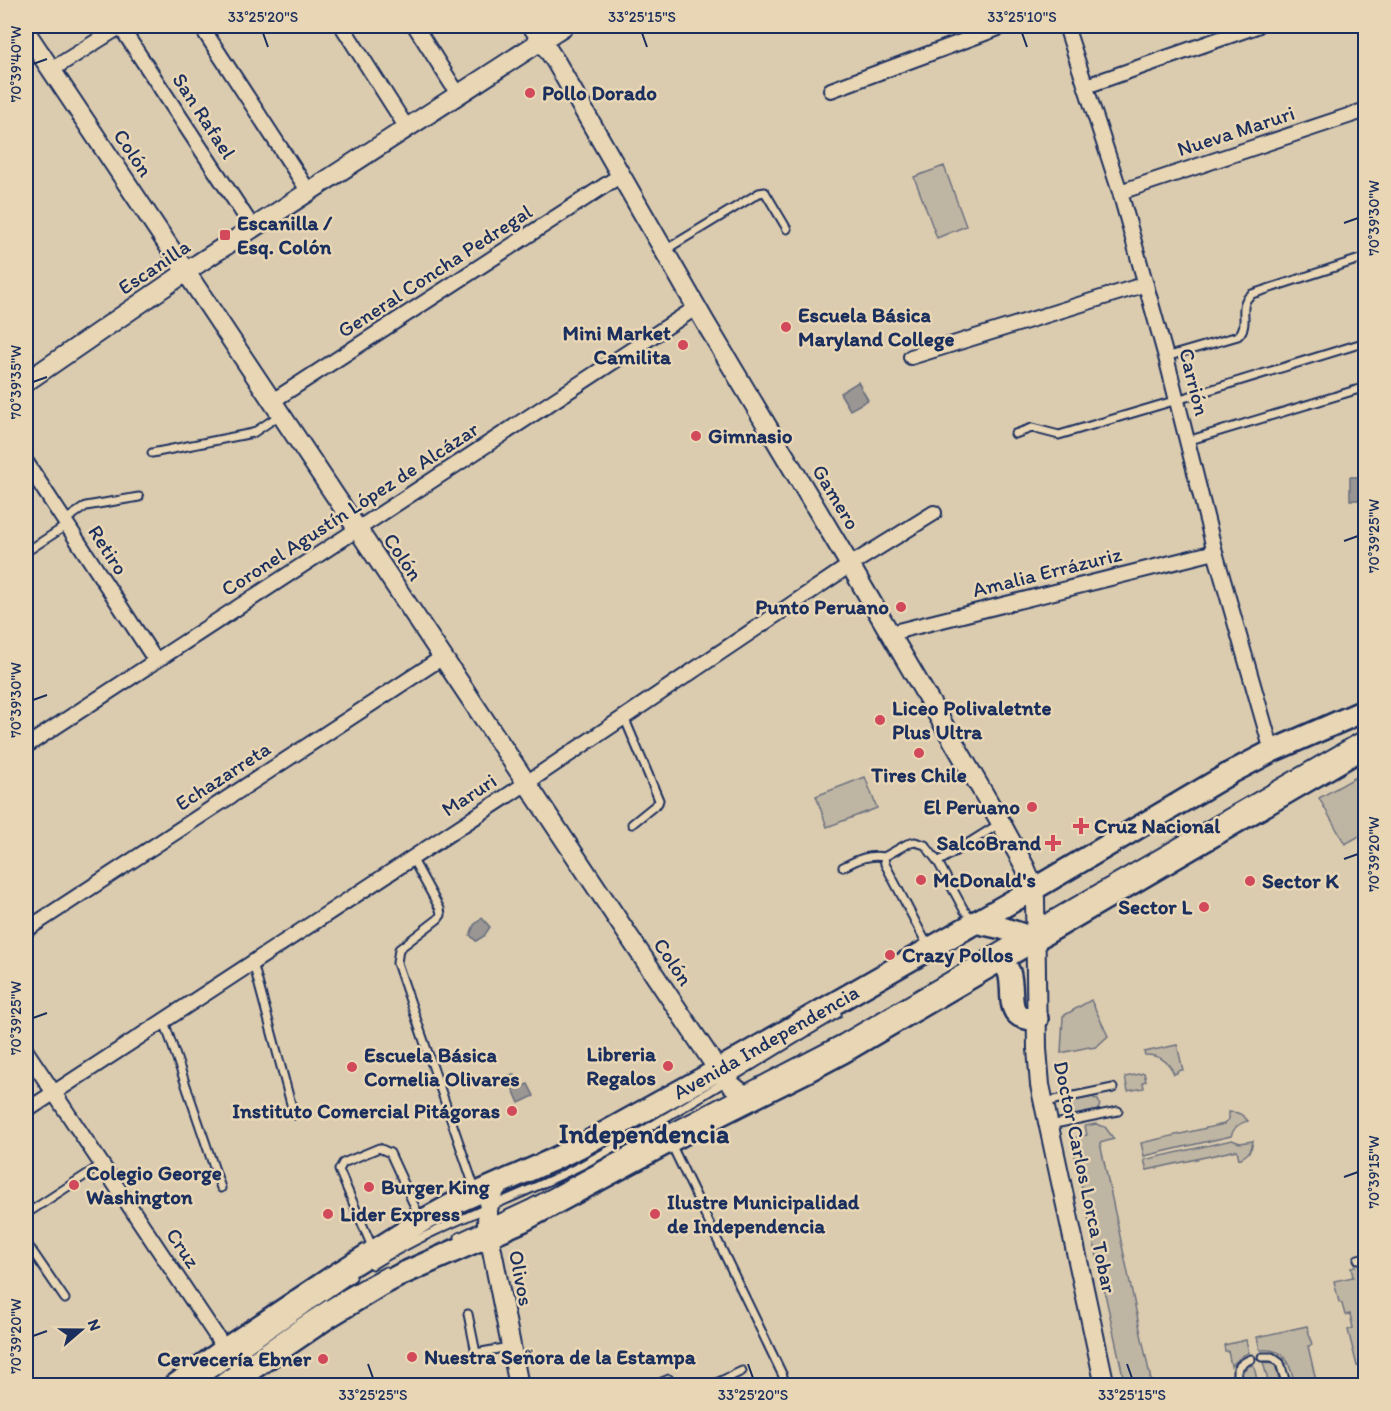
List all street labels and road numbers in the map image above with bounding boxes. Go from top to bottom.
street label: San Rafael [167,68,241,163]
street label: Nueva Maruri [1174,100,1298,161]
street label: Colón [108,124,158,181]
street label: General Concha Pedregal [333,198,537,343]
street label: Escanilla [113,233,195,300]
street label: Carrión [1174,346,1215,418]
street label: Coronel Agustín López de Alcázar [216,416,483,601]
street label: Gamero [807,460,866,534]
street label: Retiro [83,520,134,579]
street label: Colón [378,528,428,585]
street label: Amalia Errázuriz [970,541,1124,602]
street label: Echazarreta [170,736,275,816]
street label: Maruri [437,768,501,822]
street label: Colón [648,933,698,990]
street label: Avenida Independencia [669,979,863,1104]
street label: Doctor Carlos Lorca Tobar [1049,1059,1122,1296]
street label: Cruz [161,1223,206,1273]
street label: Olivos [504,1248,539,1308]

